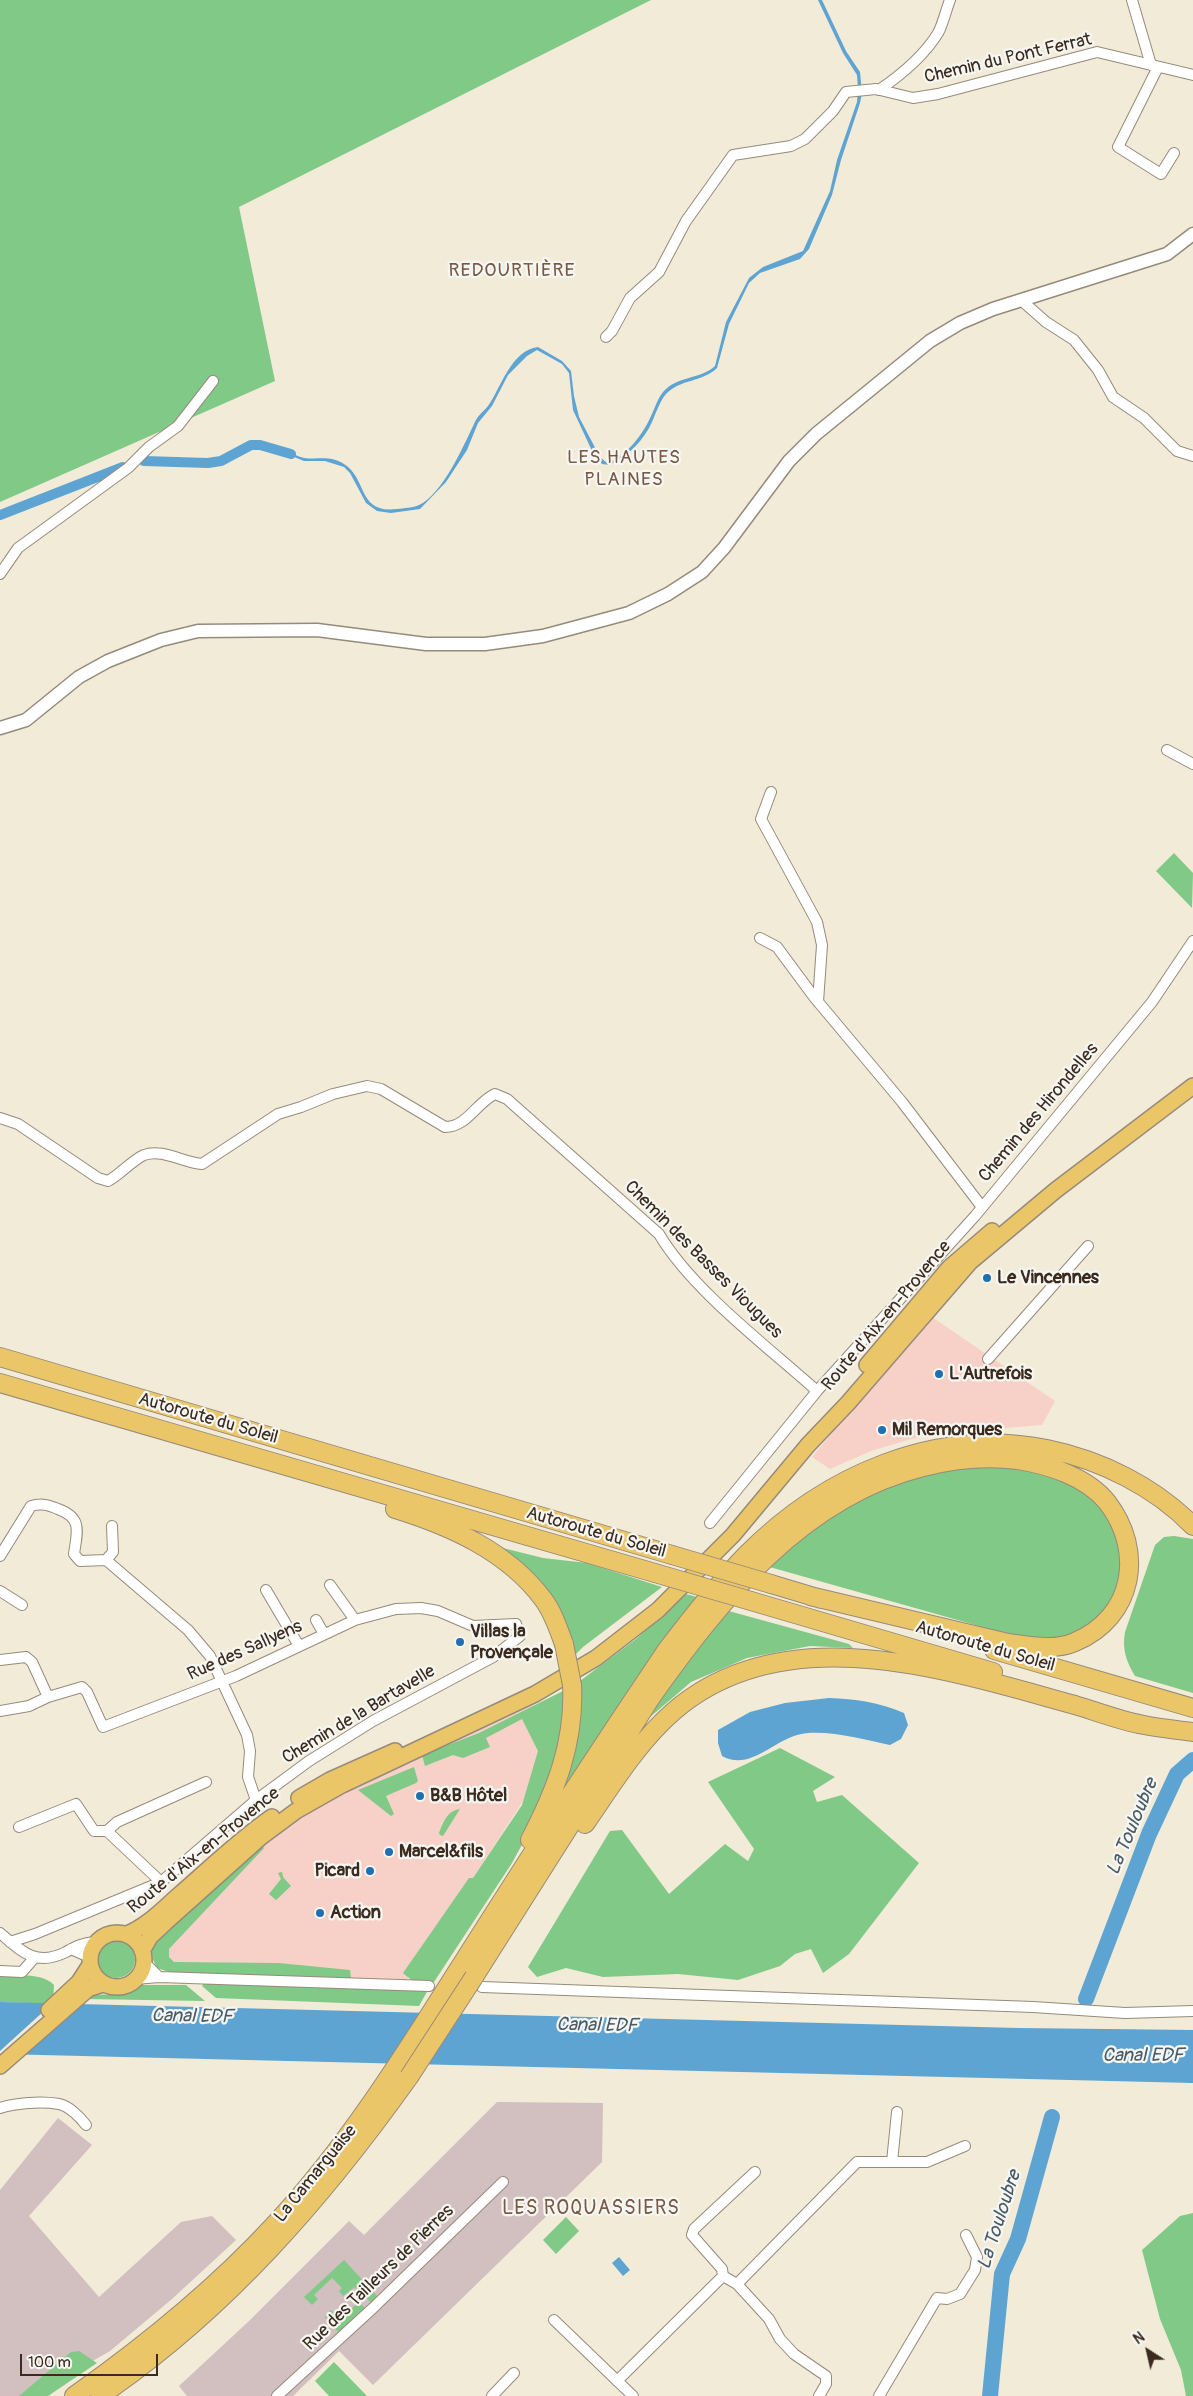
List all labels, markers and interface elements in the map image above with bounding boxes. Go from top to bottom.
street label: Chemin du Pont Ferrat [922,29,1094,89]
district label: REDOURTIÈRE [447,260,577,282]
district label: LES HAUTES PLAINES [566,447,682,491]
street label: Chemin des Hirondelles [975,1039,1103,1187]
street label: Chemin des Basses Viougues [620,1177,786,1343]
street label: Route d'Aix-en-Provence [818,1237,956,1395]
place label: Le Vincennes [997,1267,1099,1289]
marker: Le Vincennes [981,1272,993,1284]
place label: L'Autrefois [949,1363,1032,1385]
marker: L'Autrefois [933,1368,945,1380]
street label: Autoroute du Soleil [136,1389,280,1449]
place label: Mil Remorques [892,1419,1002,1441]
marker: Mil Remorques [876,1424,888,1436]
street label: Autoroute du Soleil [524,1503,668,1563]
street label: Rue des Sallyens [184,1616,306,1686]
street label: Autoroute du Soleil [913,1617,1057,1677]
place label: Villas la Provençale [470,1621,553,1664]
marker: Villas la Provençale [454,1636,466,1648]
street label: Chemin de la Bartavelle [279,1661,439,1769]
water label: La Touloubre [1102,1775,1164,1879]
street label: Route d'Aix-en-Provence [124,1783,284,1919]
place label: B&B Hôtel [430,1785,507,1807]
marker: B&B Hôtel [414,1790,426,1802]
place label: Marcel&fils [399,1841,483,1863]
marker: Marcel&fils [383,1846,395,1858]
place label: Picard [314,1860,360,1882]
marker: Picard [364,1865,376,1877]
place label: Action [330,1902,381,1924]
marker: Action [314,1907,326,1919]
water label: Canal EDF [151,2005,233,2029]
water label: Canal EDF [556,2014,638,2038]
water label: Canal EDF [1102,2045,1184,2067]
street label: La Camarguaise [270,2121,362,2227]
water label: La Touloubre [973,2168,1027,2272]
district label: LES ROQUASSIERS [500,2197,682,2221]
street label: Rue des Tailleurs de Pierres [299,2201,459,2355]
north arrow [1123,2326,1173,2376]
text: N [1130,2329,1148,2348]
scale bar [22,2344,160,2376]
text: 100 m [28,2353,71,2372]

